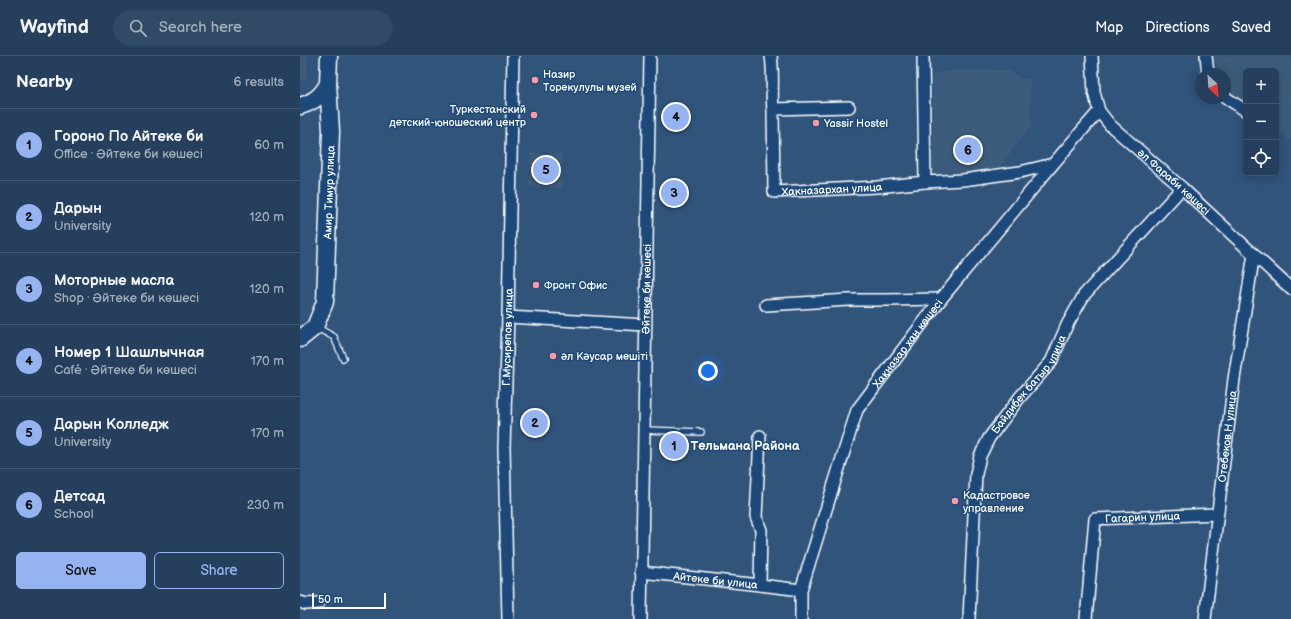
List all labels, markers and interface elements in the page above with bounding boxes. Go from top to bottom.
search box [113,10,393,46]
text: Wayfind [20,16,89,39]
icon: search [127,17,149,39]
text: Search here [159,18,242,37]
text: Map [1095,19,1123,36]
text: Directions [1145,19,1210,36]
text: Saved [1232,19,1271,36]
place label: Назир Торекулулы музей [543,68,637,94]
north arrow [1195,68,1231,104]
map controls [1243,68,1279,176]
button: + [1243,68,1279,104]
text: Nearby [16,72,73,92]
text: 6 results [234,74,284,90]
marker: Назир Торекулулы музей [530,75,540,85]
pin: 4 [663,102,689,132]
place label: Туркестанский детский-юношеский центр [389,103,527,129]
button: − [1243,104,1279,140]
marker: Туркестанский детский-юношеский центр [529,110,539,120]
place label: Yassir Hostel [823,117,888,130]
marker: Yassir Hostel [811,118,821,128]
text: Гороно По Айтеке би [54,127,204,146]
pin: 6 [955,135,981,165]
text: 1 [26,137,32,153]
text: 60 m [254,137,284,153]
button: locate [1243,140,1279,176]
street label: Амир Тимур улица [321,145,338,240]
text: Office · Әйтеке би көшесі [54,146,203,162]
street label: әл Фараби көшесі [1135,146,1213,218]
pin: 5 [533,155,559,185]
pin: 3 [661,178,687,208]
street label: Хакназархан улица [781,180,883,199]
text: Дарын [54,199,102,218]
text: 2 [25,209,33,225]
text: 120 m [249,209,284,225]
text: University [54,218,111,234]
street label: Әйтеке би көшесі [640,244,654,334]
text: Моторные масла [54,271,174,290]
place label: Фронт Офис [544,279,608,292]
marker: Фронт Офис [531,280,541,290]
text: 3 [25,281,33,297]
text: 120 m [249,281,284,297]
street label: Г.Мусирепов улица [500,288,516,386]
text: Shop · Әйтеке би көшесі [54,290,199,306]
street label: Хақназар хан көшесі [870,297,945,391]
street label: Байдибек батыр улица [989,333,1069,436]
text: Номер 1 Шашлычная [54,343,204,362]
place label: әл Кәусар мешіті [561,350,648,363]
marker: әл Кәусар мешіті [548,351,558,361]
text: 4 [25,353,33,369]
text: 170 m [251,353,284,369]
your location [698,361,718,381]
text: Café · Әйтеке би көшесі [54,362,197,378]
street label: Отебеков.Н улица [1216,389,1240,483]
pin: 2 [522,408,548,438]
text: Дарын Колледж [54,415,169,434]
text: 5 [25,425,33,441]
text: 170 m [251,425,284,441]
pin: 1 [661,431,687,461]
text: University [54,434,111,450]
district label: Тельмана Района [690,438,800,454]
text: Детсад [54,487,105,506]
place label: Кадастровое управление [963,489,1030,515]
marker: Кадастровое управление [950,496,960,506]
text: 6 [25,497,33,513]
text: 230 m [247,497,284,513]
text: School [54,506,94,522]
street label: Гагарин улица [1105,509,1181,526]
button: Save [16,552,146,589]
button: Share [154,552,284,589]
street label: Айтеке би улица [672,569,759,592]
scale bar [312,591,386,610]
text: 50 m [318,593,343,606]

